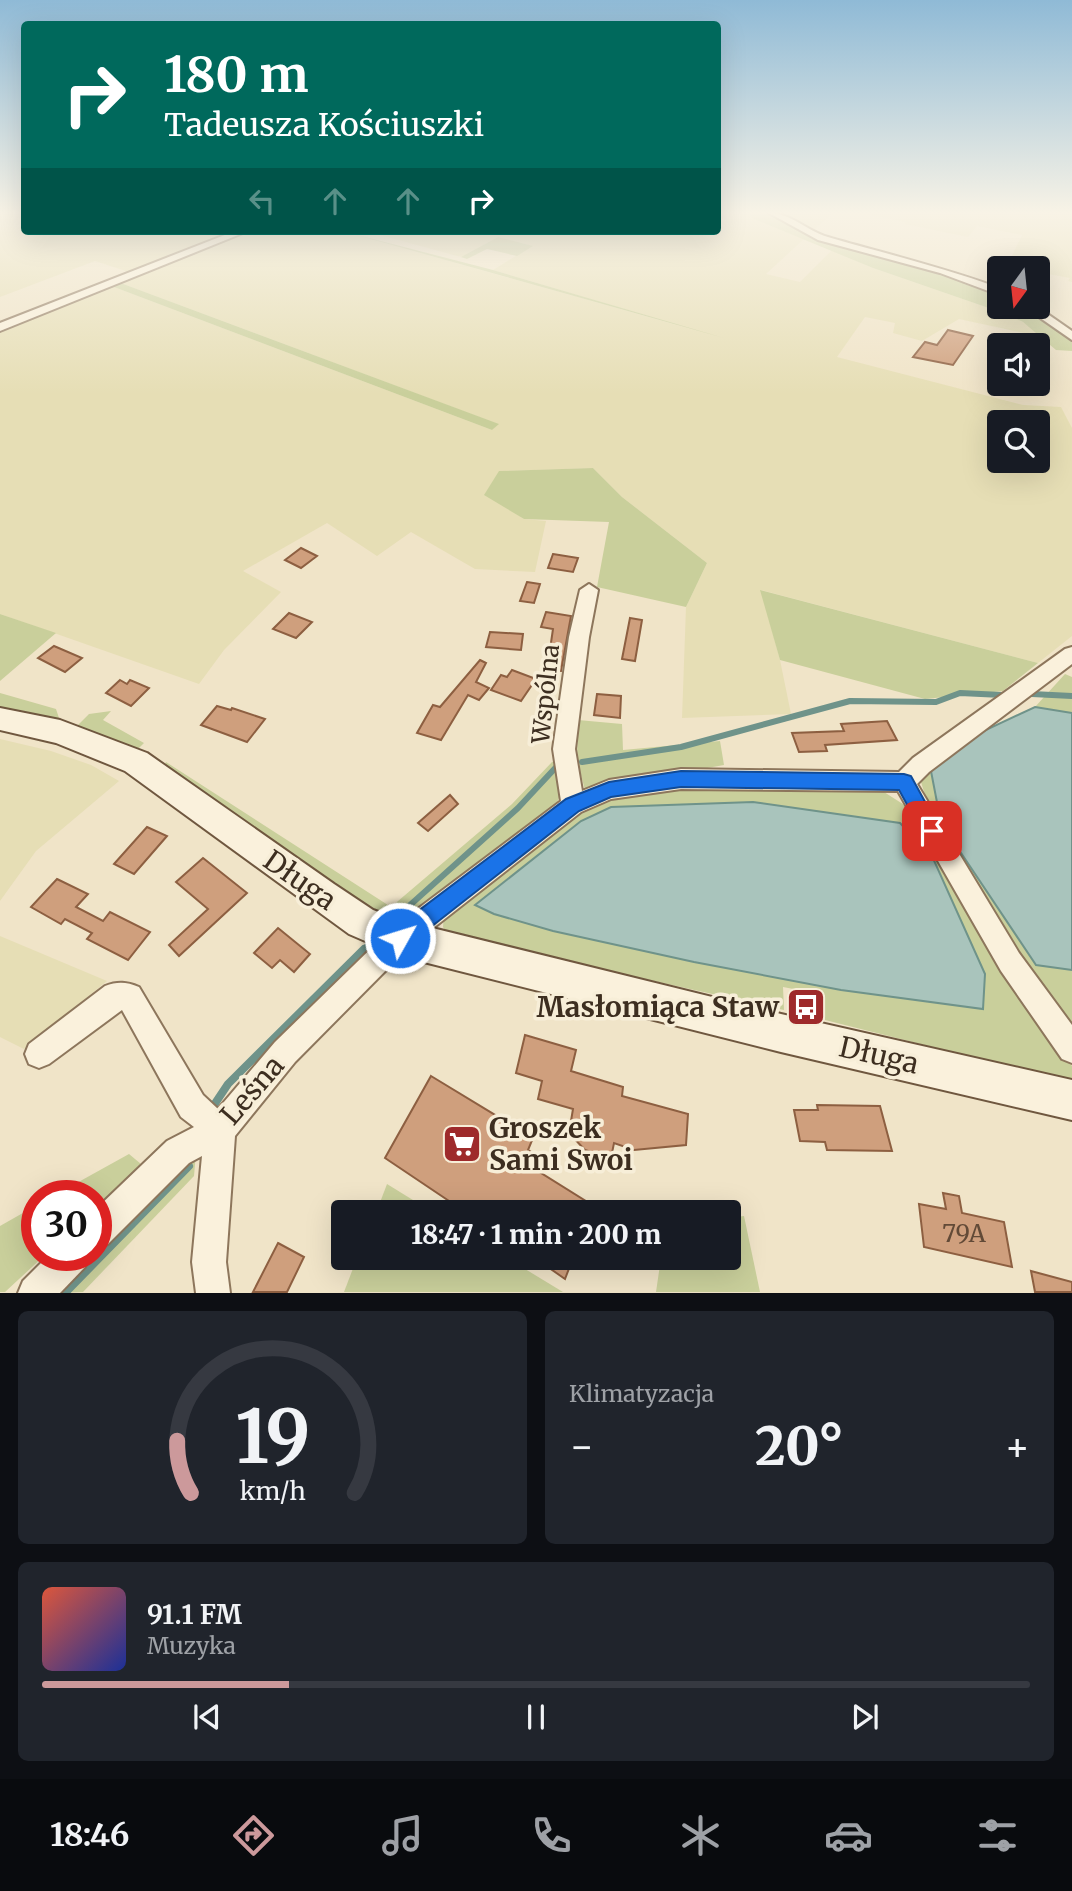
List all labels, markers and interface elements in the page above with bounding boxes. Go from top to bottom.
text: 180 m [164,44,309,105]
icon: right [49,49,140,140]
text: Tadeusza Kościuszki [164,105,484,145]
icon: left [243,182,281,220]
icon: ahead [316,182,354,220]
icon: ahead [389,182,427,220]
icon: right [462,182,500,220]
north arrow [987,256,1050,318]
map controls [987,256,1050,473]
button: sound [987,333,1050,396]
button: search [987,410,1050,473]
street label: Wspólna [525,642,566,746]
pin [902,801,962,861]
icon: arrive [913,812,951,850]
street label: Długa [257,842,343,918]
position arrow [363,901,437,975]
bus stop icon: Masłomiąca Staw [785,986,827,1028]
place label: Masłomiąca Staw [536,989,780,1025]
street label: Długa [836,1028,922,1082]
street label: Leśna [212,1048,292,1132]
place label: Groszek Sami Swoi [489,1110,633,1178]
supermarket icon: Groszek Sami Swoi [441,1123,483,1165]
speed limit sign: 30 [21,1180,112,1271]
text: 18:47 · 1 min · 200 m [411,1218,661,1251]
house number: 79A [942,1218,987,1249]
text: Klimatyzacja [569,1379,714,1408]
text: 19 [235,1392,310,1484]
text: 20° [755,1414,844,1479]
text: − [569,1423,594,1470]
text: + [1005,1423,1030,1470]
text: km/h [239,1475,306,1507]
text: 91.1 FM [147,1598,242,1631]
text: Muzyka [147,1631,236,1660]
icon: previous [188,1698,226,1736]
icon: pause [517,1698,555,1736]
icon: next [846,1698,884,1736]
icon: directions [229,1811,278,1860]
icon: music [378,1811,427,1860]
icon: phone [527,1811,576,1860]
icon: climate [676,1811,725,1860]
icon: car [824,1811,873,1860]
icon: filters [973,1811,1022,1860]
text: 18:46 [50,1815,130,1855]

